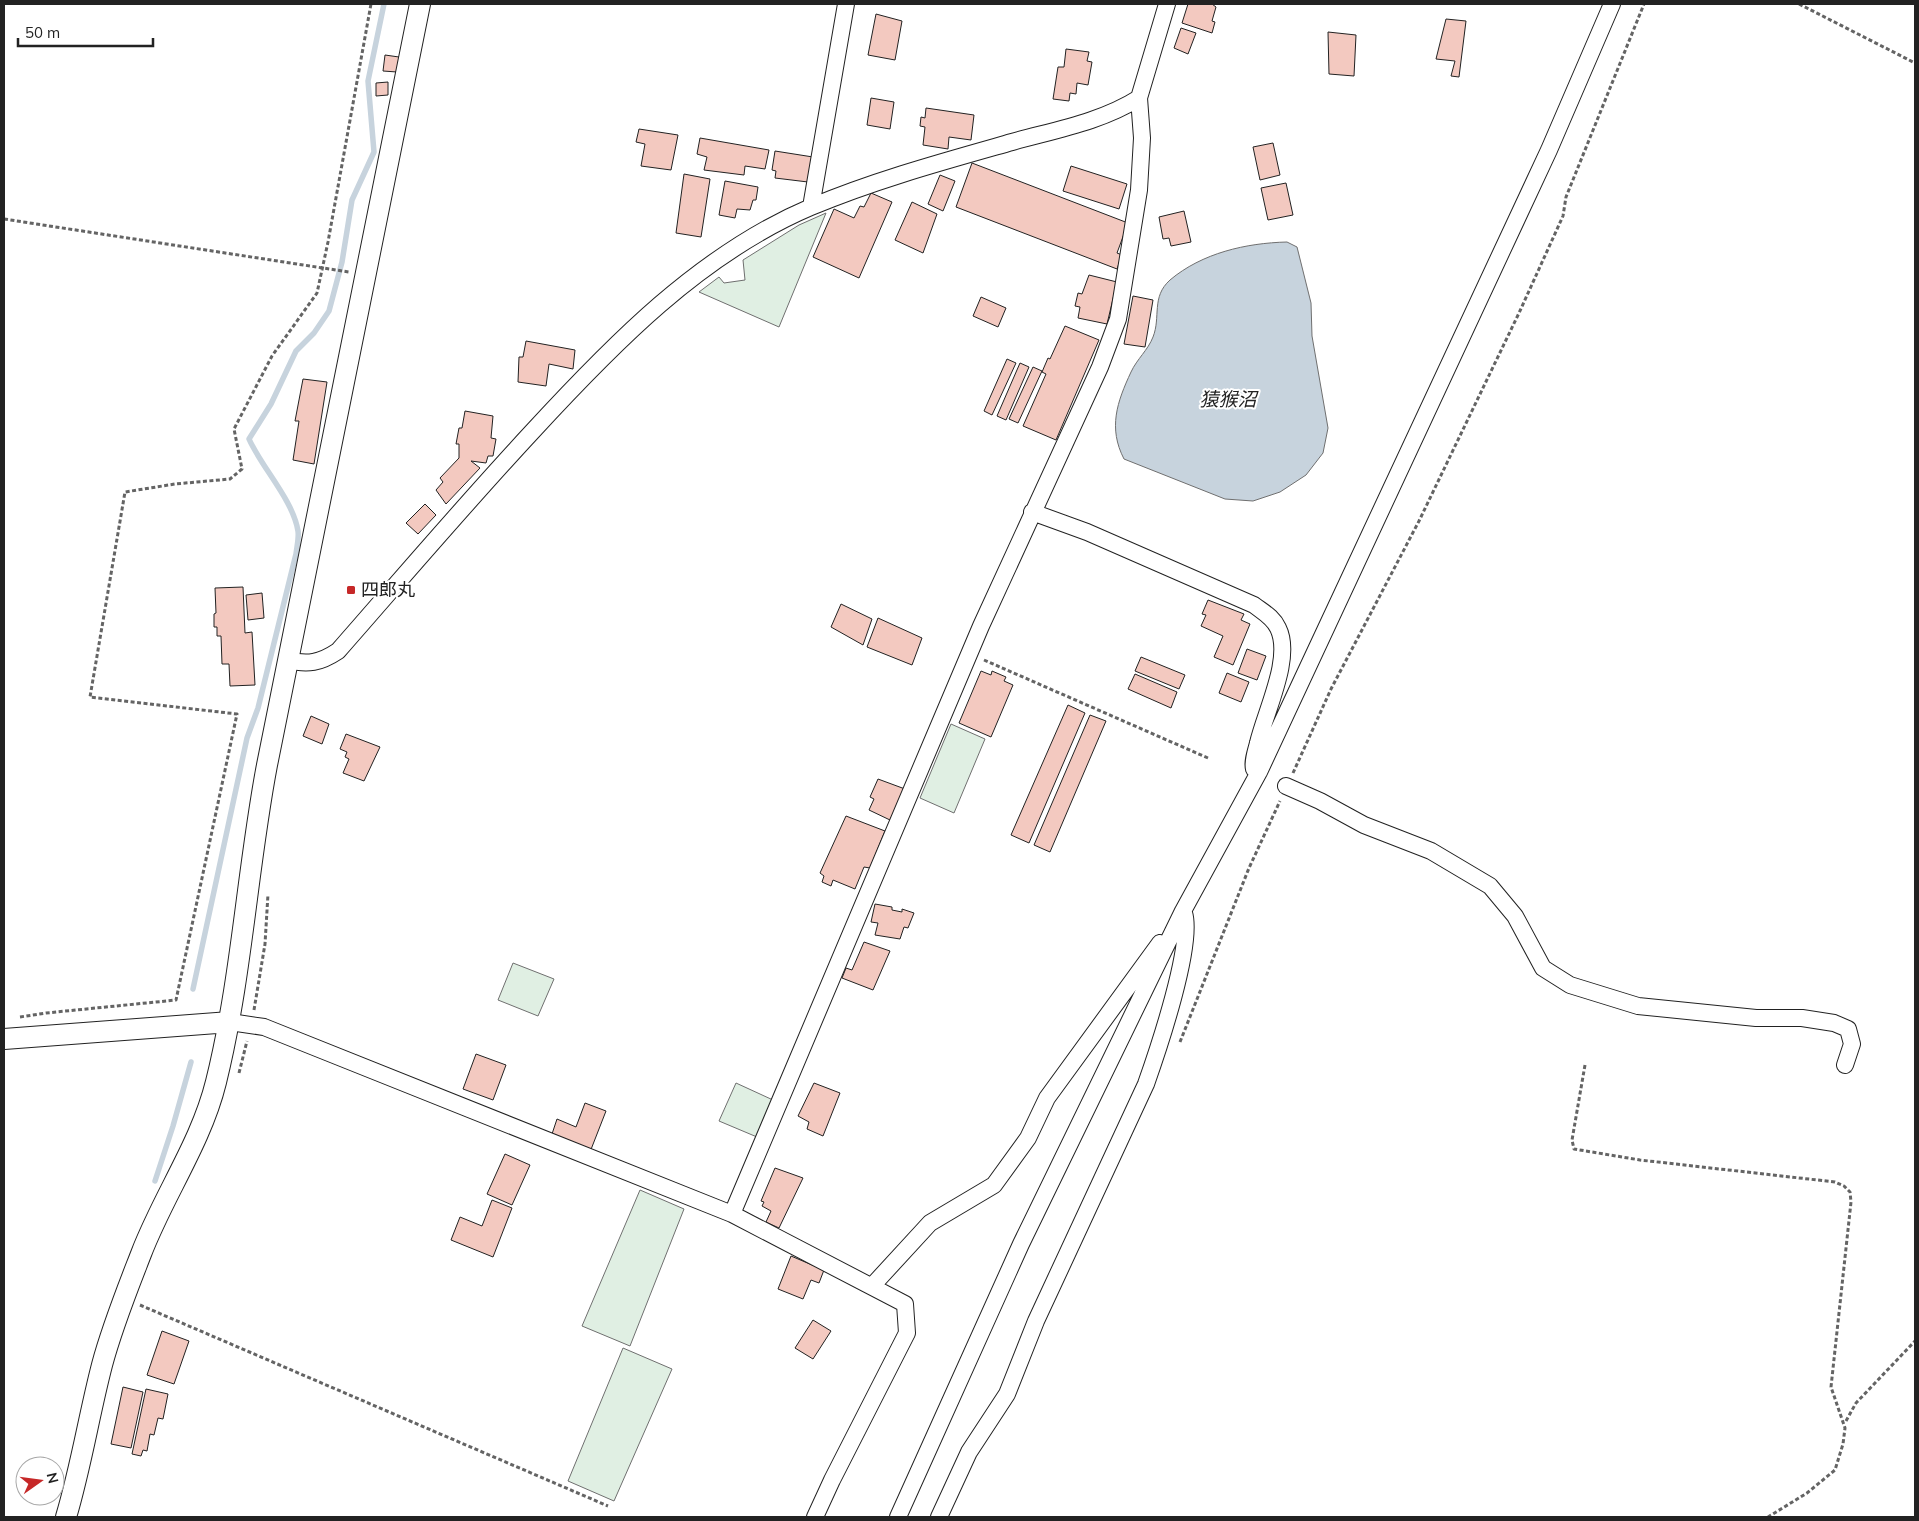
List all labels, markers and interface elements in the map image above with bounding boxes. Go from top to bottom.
scale bar [18,15,152,47]
text: 50 m [25,23,60,42]
water label: 猿猴沼 [1199,387,1259,411]
place label: 四郎丸 [361,578,415,601]
marker: 四郎丸 [345,584,357,596]
north arrow [15,1456,65,1506]
text: N [43,1471,63,1485]

